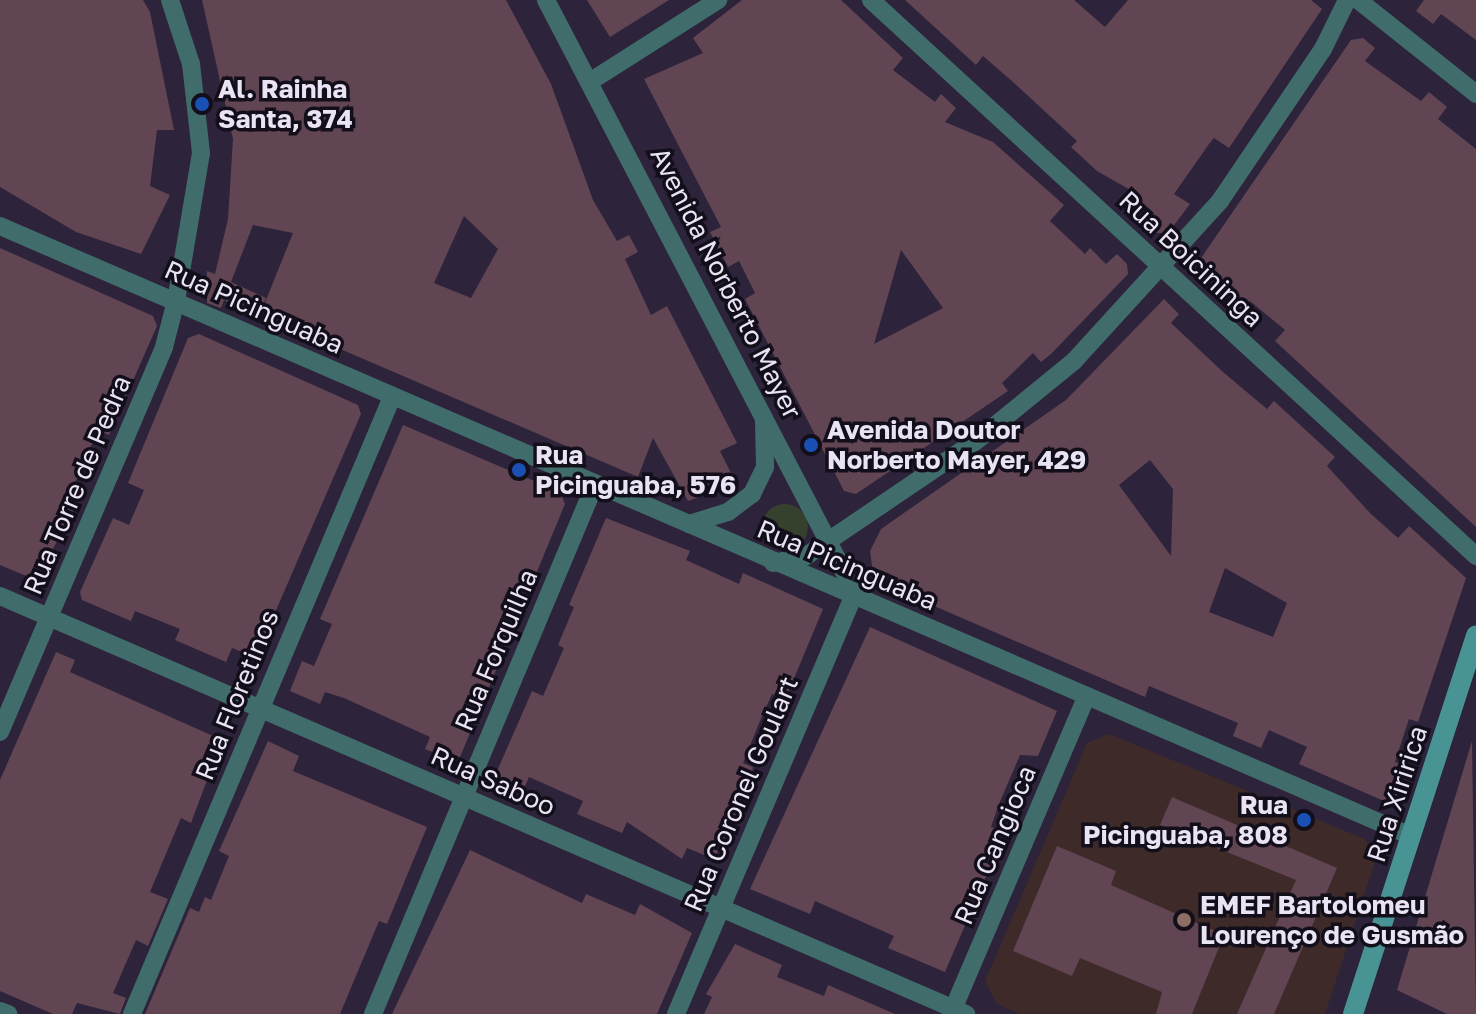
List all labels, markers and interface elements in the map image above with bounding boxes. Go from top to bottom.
place label: Al. Rainha Santa, 374 [218,73,353,134]
marker: Al. Rainha Santa, 374 [193,95,211,113]
street label: Avenida Norberto Mayer [644,142,808,424]
street label: Rua Boicininga [1113,185,1269,333]
street label: Rua Picinguaba [160,254,348,360]
street label: Rua Torre de Pedra [17,371,137,599]
place label: Avenida Doutor Norberto Mayer, 429 [827,414,1086,476]
marker: Avenida Doutor Norberto Mayer, 429 [802,436,820,454]
place label: Rua Picinguaba, 576 [535,439,736,500]
marker: Rua Picinguaba, 576 [510,461,528,479]
street label: Rua Picinguaba [752,513,942,617]
street label: Rua Forquilha [448,565,544,735]
street label: Rua Floretinos [189,605,285,785]
street label: Rua Coronel Goulart [677,672,805,916]
street label: Rua Xiririca [1360,722,1434,866]
street label: Rua Saboo [426,740,560,822]
street label: Rua Cangioca [947,761,1043,929]
place label: Rua Picinguaba, 808 [1083,789,1288,850]
marker: Rua Picinguaba, 808 [1295,811,1313,829]
place label: EMEF Bartolomeu Lourenço de Gusmão [1200,889,1464,950]
marker: EMEF Bartolomeu Lourenço de Gusmão [1175,911,1193,929]

